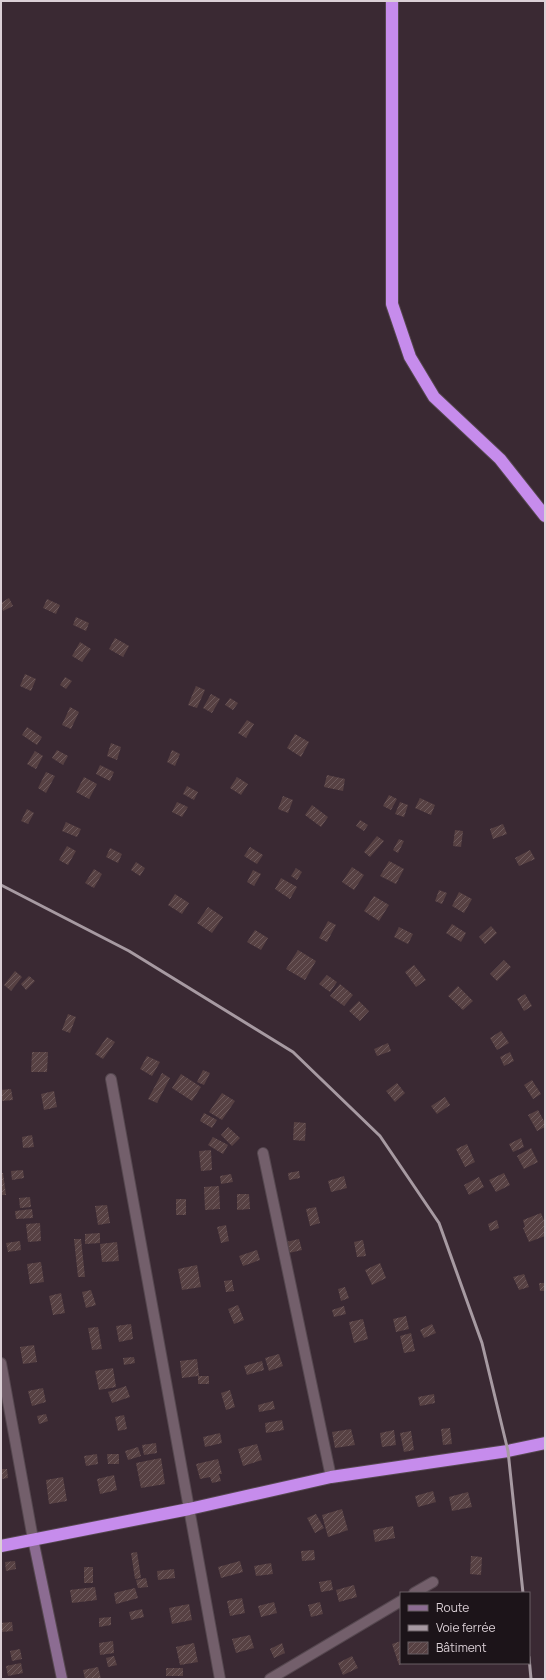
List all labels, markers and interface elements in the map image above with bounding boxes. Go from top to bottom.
legend [400,1592,530,1664]
text: Route [436,1599,469,1616]
text: Voie ferrée [436,1619,496,1636]
text: Bâtiment [436,1639,487,1656]

